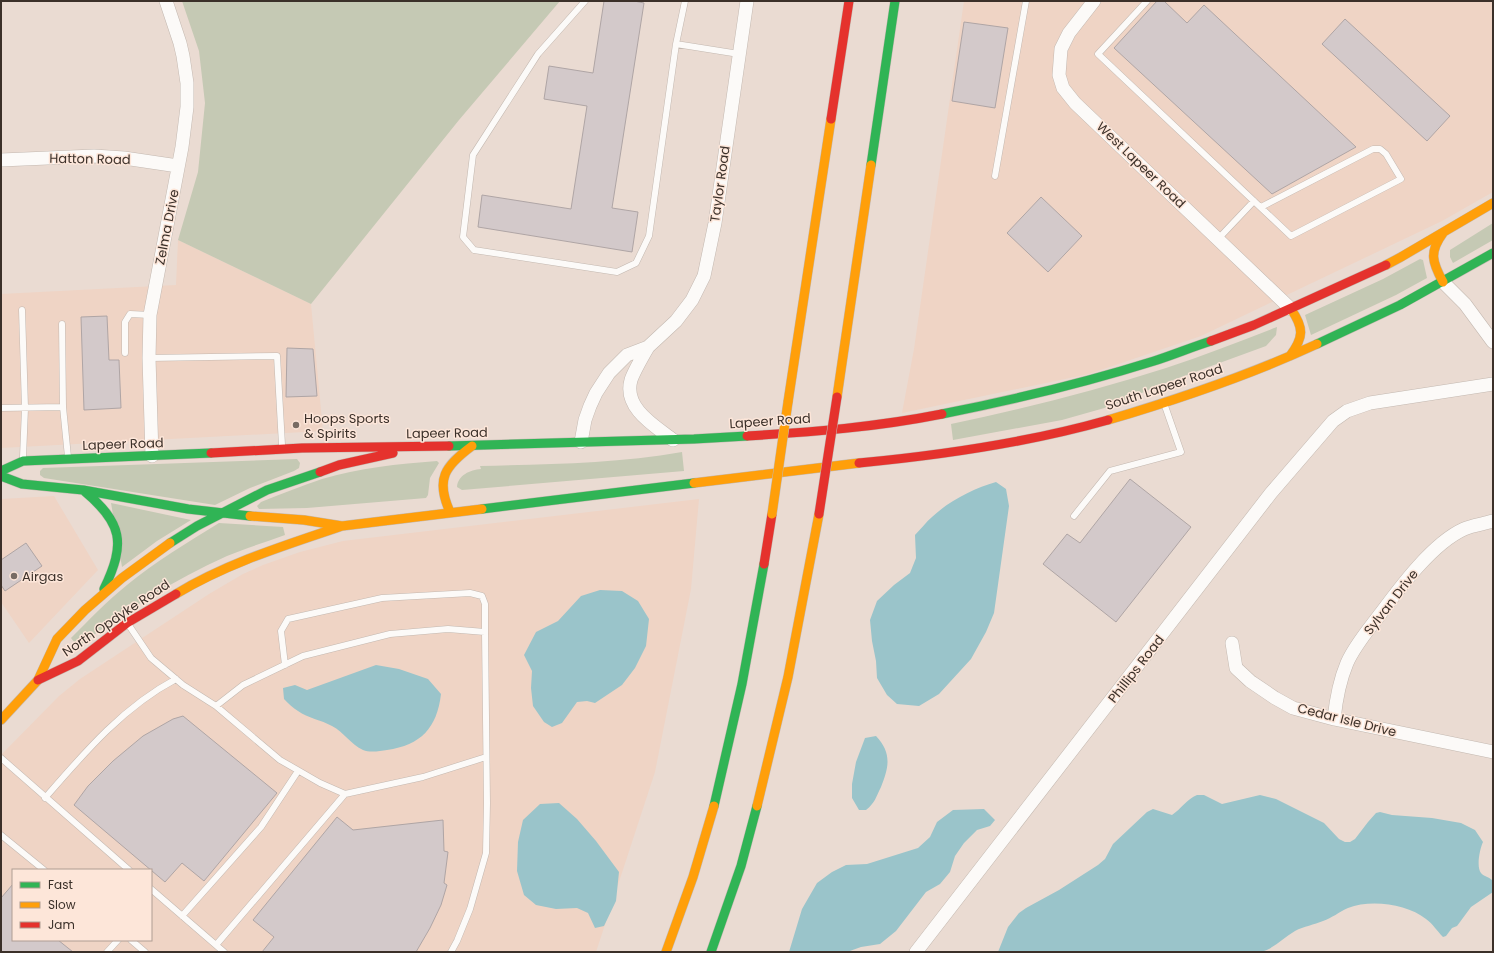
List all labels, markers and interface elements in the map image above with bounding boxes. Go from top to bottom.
street label: West Lapeer Road [1092,117,1190,213]
street label: Taylor Road [705,145,735,223]
street label: Hatton Road [49,149,131,169]
street label: Zelma Drive [150,188,184,266]
street label: South Lapeer Road [1103,359,1225,415]
place label: Hoops Sports & Spirits [304,409,390,443]
street label: Lapeer Road [729,409,811,433]
marker: Hoops Sports & Spirits [291,420,301,430]
street label: Lapeer Road [406,423,488,443]
street label: Lapeer Road [82,433,164,455]
street label: Sylvan Drive [1359,565,1423,639]
place label: Airgas [22,567,63,586]
marker: Airgas [9,571,19,581]
street label: North Opdyke Road [58,575,174,661]
street label: Phillips Road [1103,631,1169,707]
street label: Cedar Isle Drive [1296,699,1398,741]
legend [12,869,152,941]
text: Fast [48,876,73,893]
text: Slow [48,896,76,913]
text: Jam [48,916,75,933]

